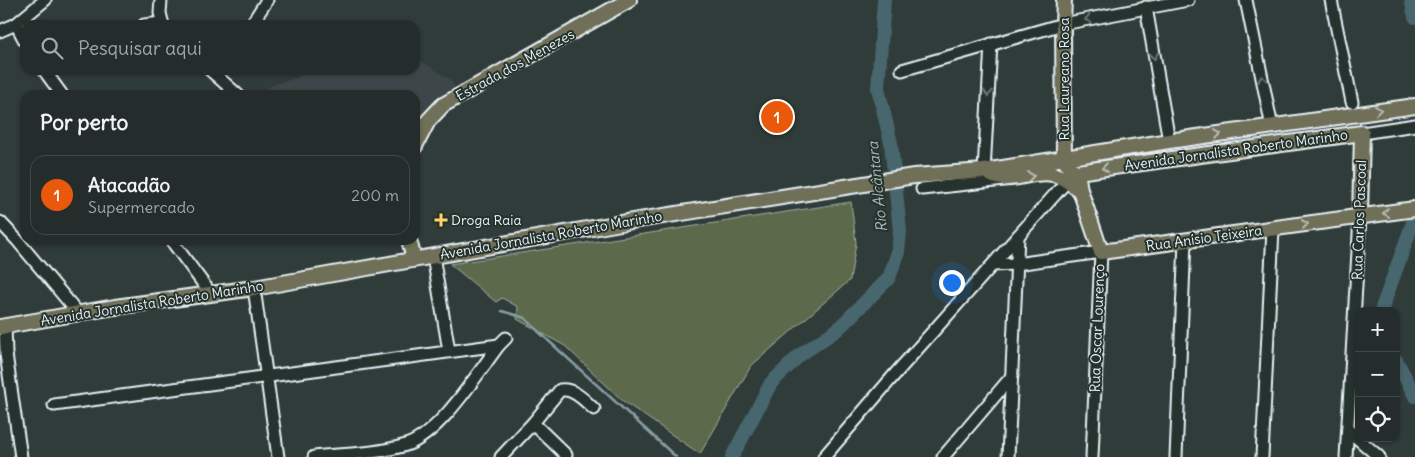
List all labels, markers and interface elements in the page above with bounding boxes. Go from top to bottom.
one-way arrow [1084,13,1093,24]
street label: Rua Laureano Rosa [1055,17,1073,141]
search box [20,20,420,75]
street label: Estrada dos Menezes [452,25,578,105]
icon: search [38,34,66,62]
text: Pesquisar aqui [78,36,202,60]
one-way arrow [1149,51,1159,60]
one-way arrow [1257,75,1268,83]
one-way arrow [983,89,994,97]
pin: 1 [761,98,793,136]
one-way arrow [1375,105,1383,116]
text: Por perto [40,109,128,136]
street label: Avenida Jornalista Roberto Marinho [1123,125,1349,175]
one-way arrow [1214,129,1222,140]
water label: Rio Alcântara [863,140,891,233]
street label: Rua Carlos Pascoal [1348,160,1370,280]
one-way arrow [1101,163,1110,173]
one-way arrow [1026,171,1035,181]
text: Atacadão [88,173,170,197]
text: 1 [54,185,60,205]
text: 200 m [351,185,399,205]
text: Supermercado [88,197,195,217]
street label: Avenida Jornalista Roberto Marinho [439,207,664,263]
one-way arrow [1382,207,1390,218]
place label: Droga Raia [451,211,521,229]
marker: Droga Raia [435,214,447,226]
one-way arrow [1301,220,1309,230]
street label: Rua Anísio Teixeira [1145,221,1263,255]
street label: Rua Oscar Lourenço [1086,263,1108,393]
your location [939,270,965,296]
street label: Avenida Jornalista Roberto Marinho [39,276,265,330]
map controls [1355,307,1400,442]
button: + [1355,307,1400,352]
button: − [1355,352,1400,397]
button: locate [1355,397,1400,442]

